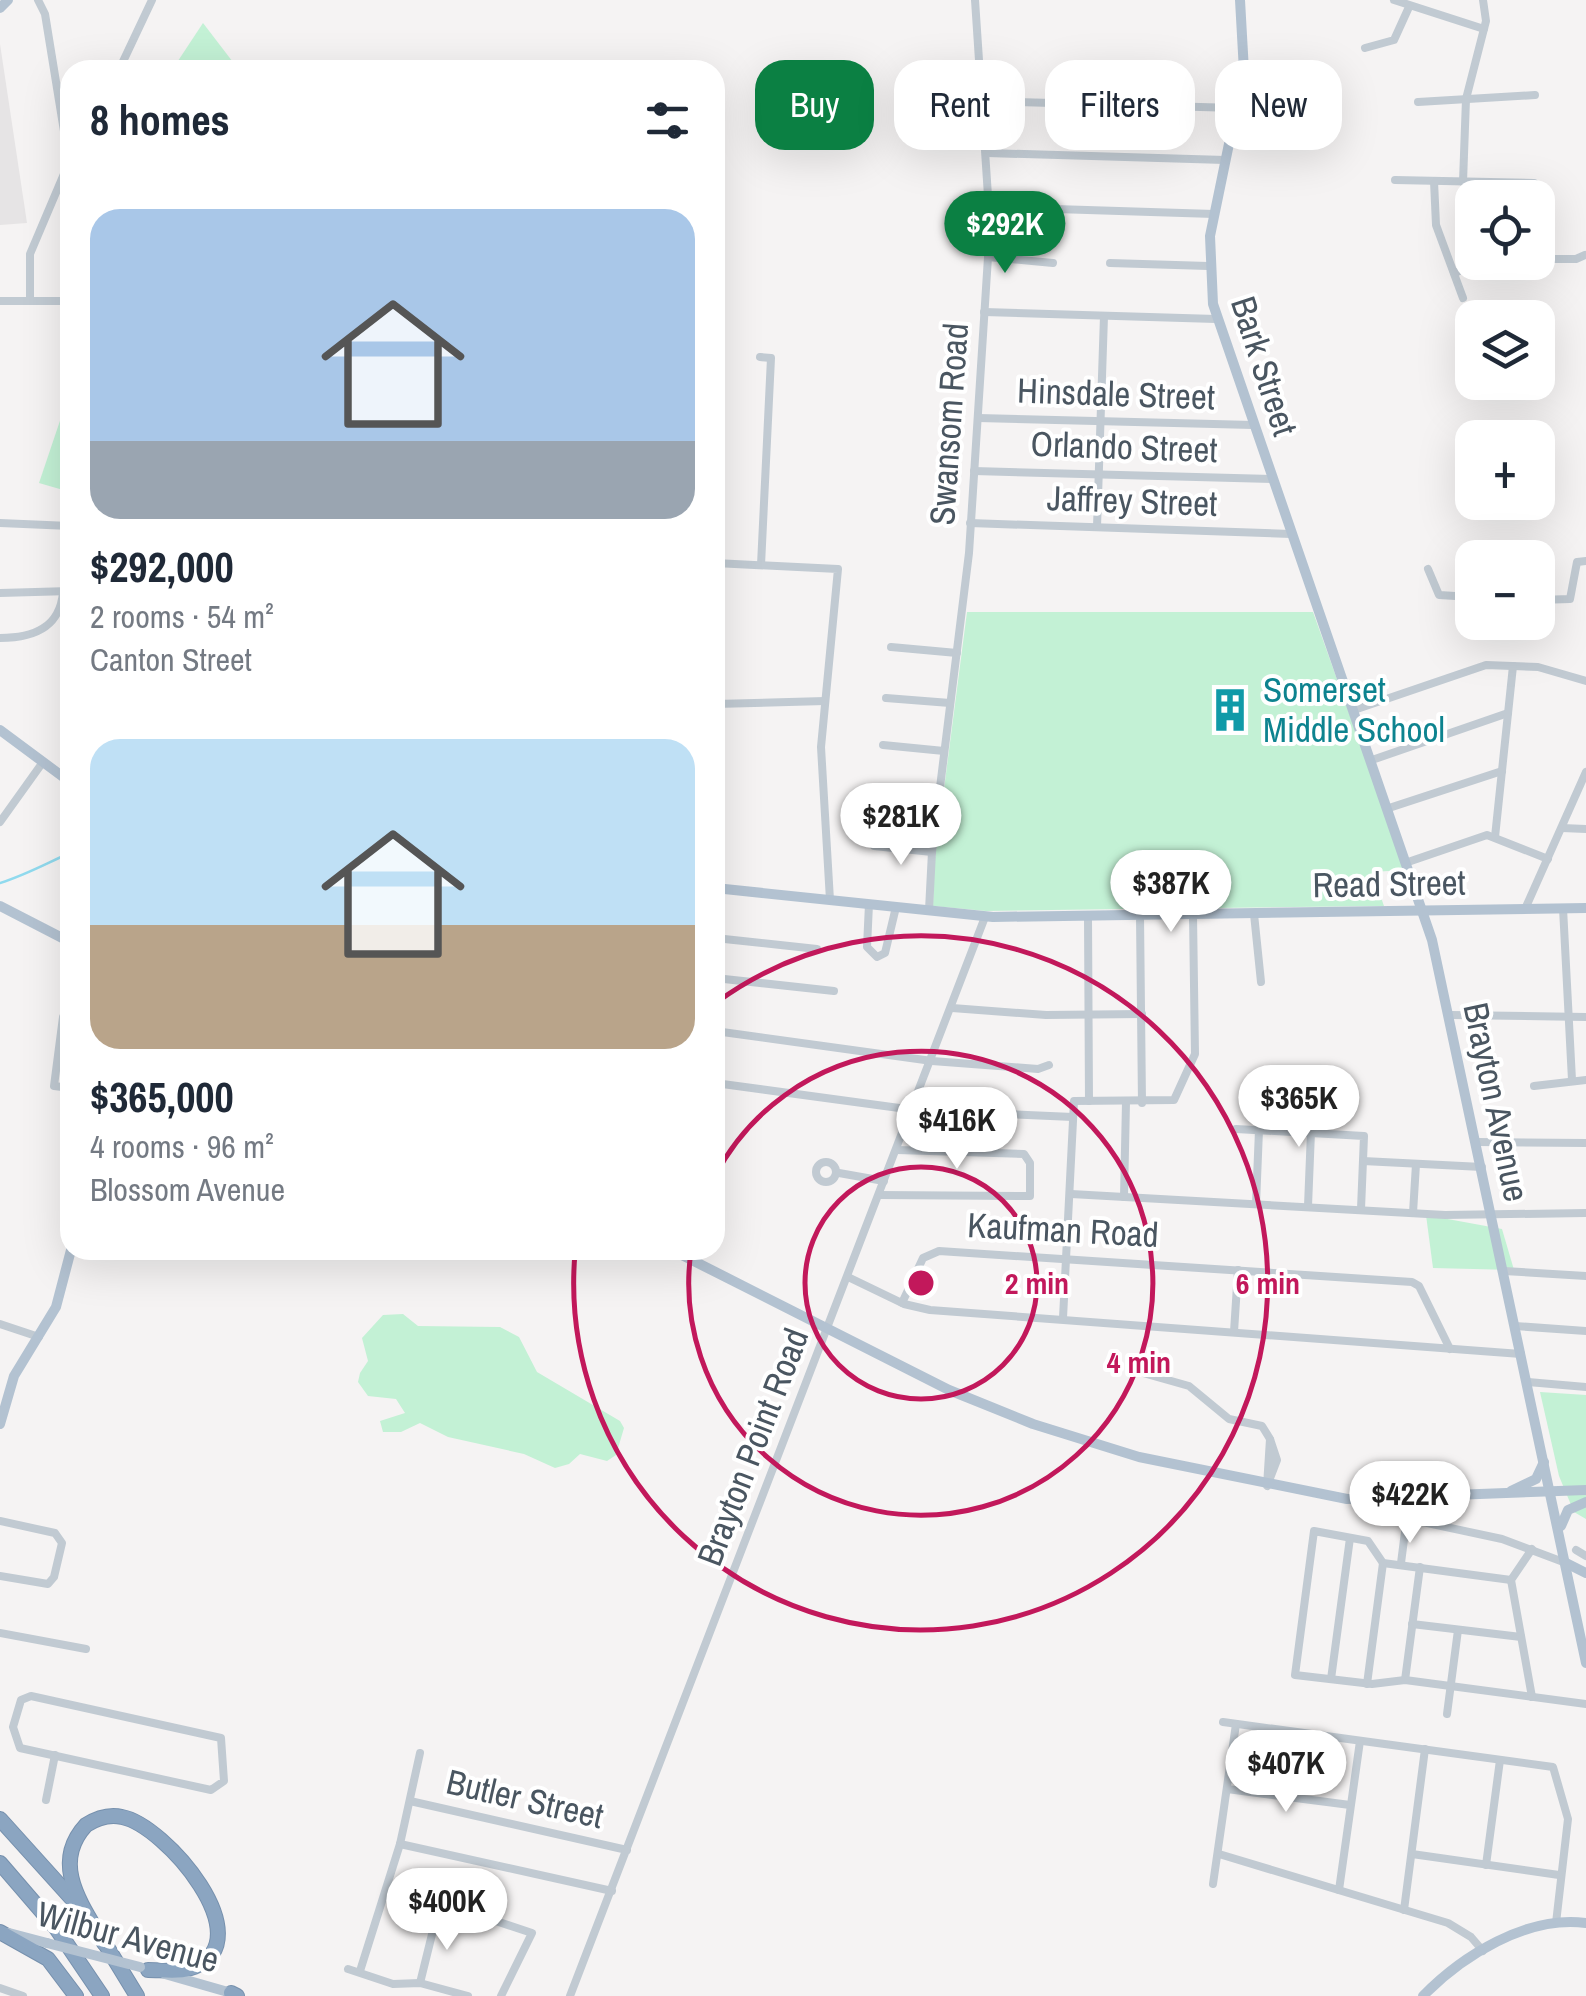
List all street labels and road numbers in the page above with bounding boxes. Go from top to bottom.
street label: Bark Street [1220,290,1309,441]
street label: Swansom Road [918,321,979,527]
street label: Hinsdale Street [1016,367,1216,420]
street label: Orlando Street [1030,420,1218,473]
street label: Jaffrey Street [1046,474,1218,527]
street label: Read Street [1312,859,1466,908]
street label: Brayton Avenue [1452,998,1540,1206]
street label: Kaufman Road [966,1201,1160,1258]
street label: Brayton Point Road [686,1321,819,1572]
street label: Butler Street [442,1758,608,1839]
street label: Wilbur Avenue [32,1890,224,1983]

